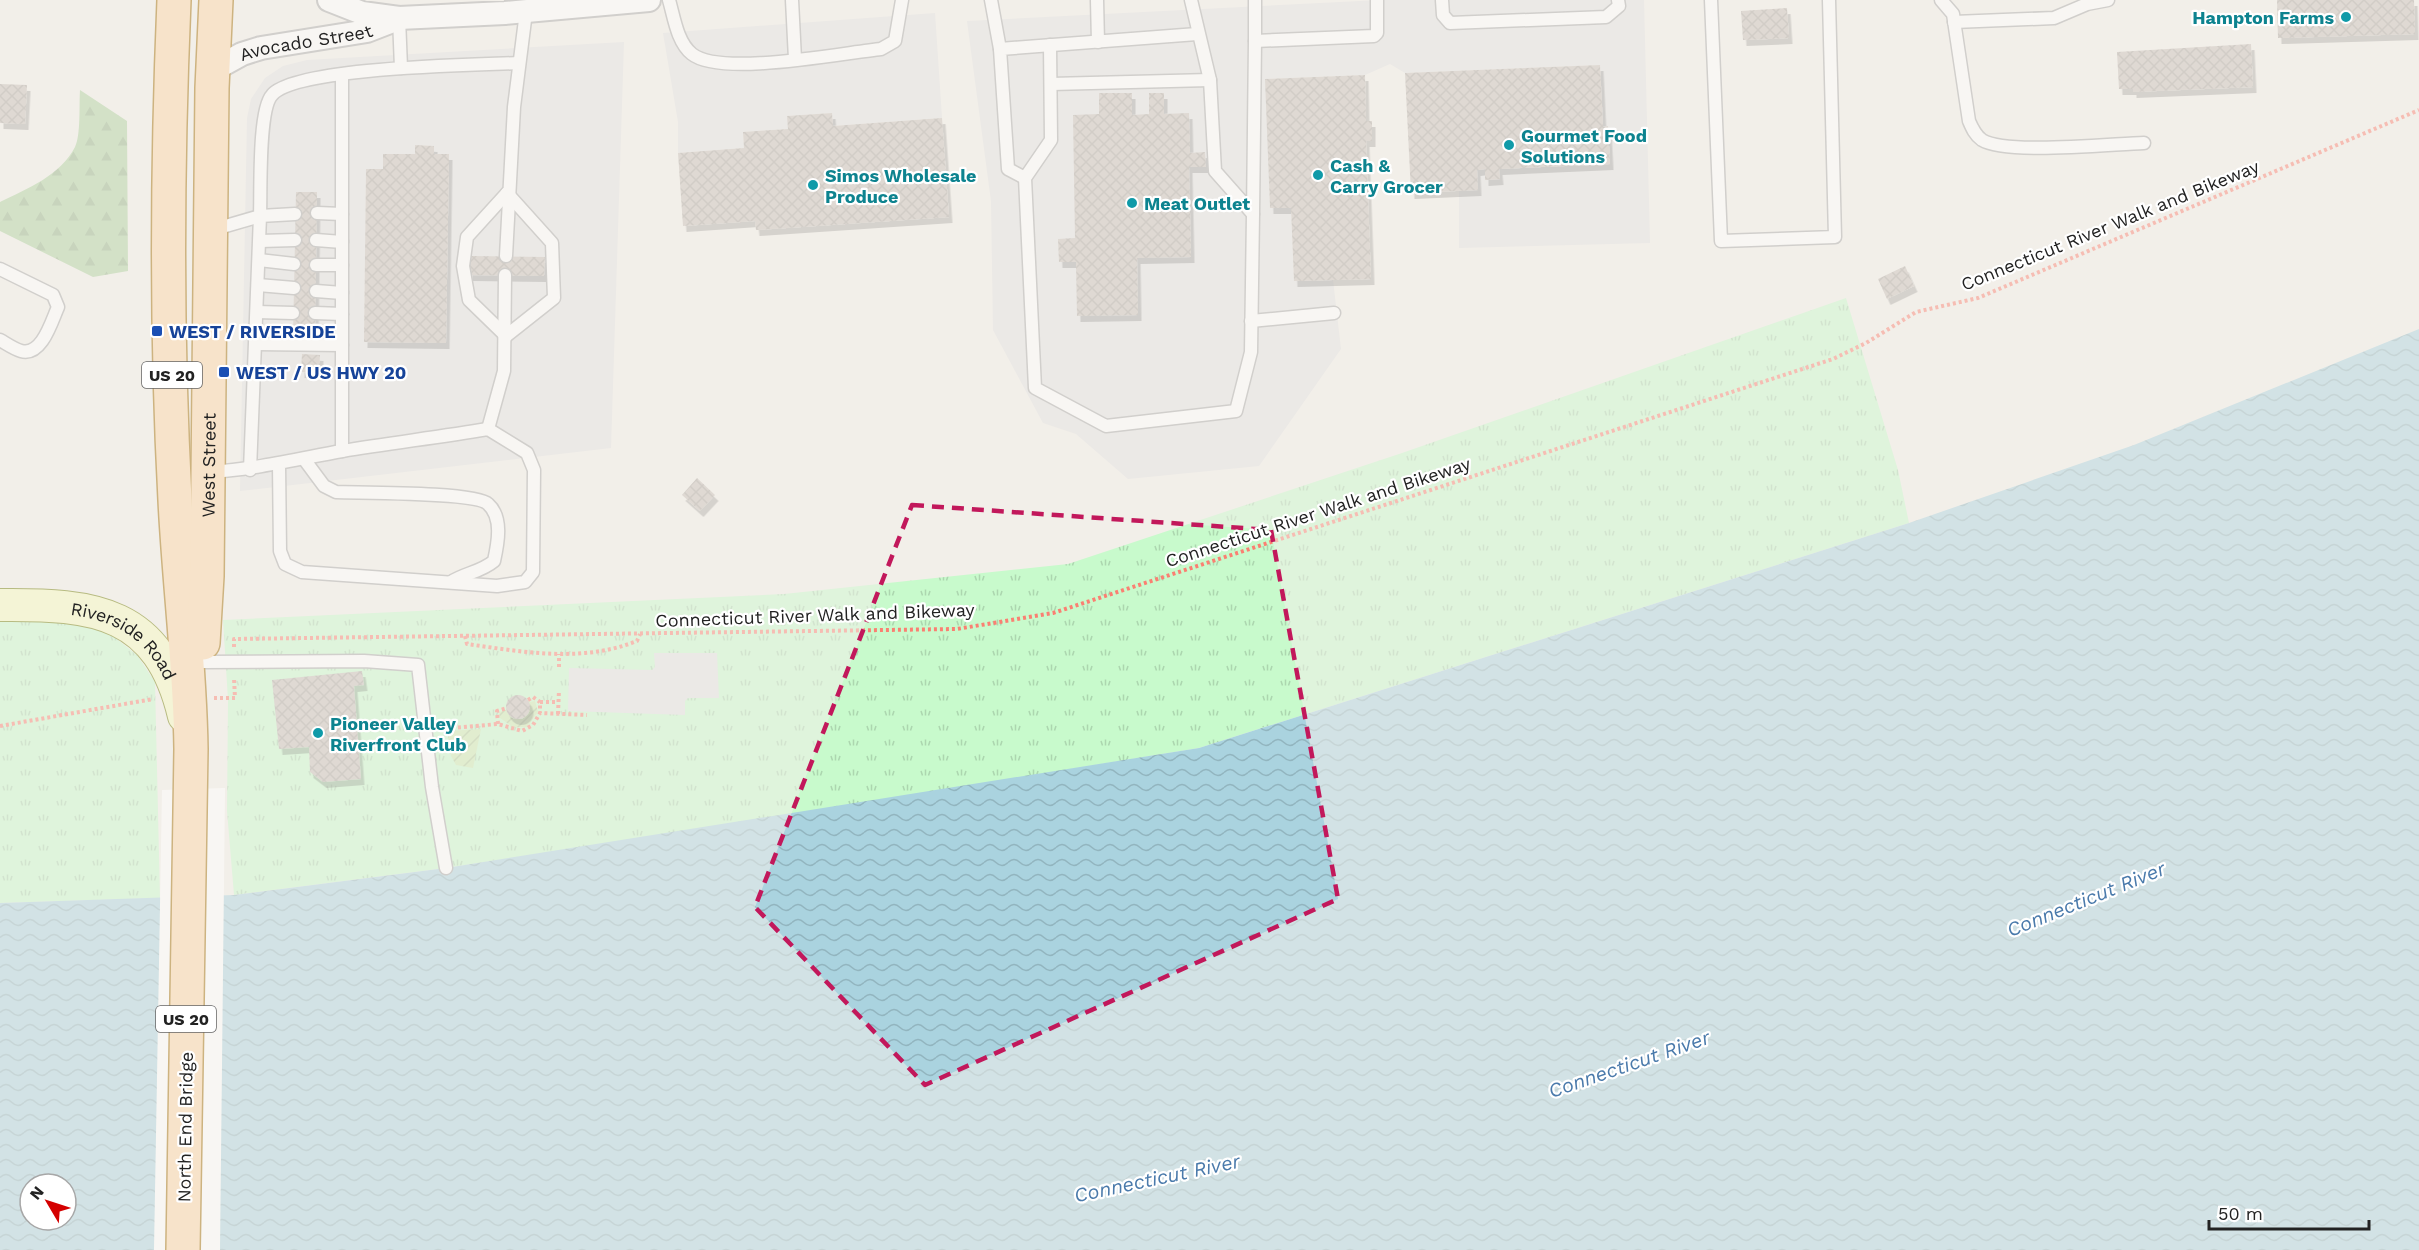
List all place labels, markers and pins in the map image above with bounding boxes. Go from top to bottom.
place label: Hampton Farms [2192,7,2334,28]
marker: Hampton Farms [2339,10,2353,24]
place label: Gourmet Food Solutions [1521,125,1647,167]
marker: Gourmet Food Solutions [1502,138,1516,152]
place label: Cash & Carry Grocer [1330,155,1443,197]
place label: Simos Wholesale Produce [825,165,976,207]
marker: Cash & Carry Grocer [1311,168,1325,182]
marker: Simos Wholesale Produce [806,178,820,192]
place label: Meat Outlet [1144,193,1250,214]
marker: Meat Outlet [1125,196,1139,210]
place label: WEST / RIVERSIDE [169,321,336,342]
marker: WEST / RIVERSIDE [150,324,164,338]
place label: WEST / US HWY 20 [236,362,406,383]
marker: WEST / US HWY 20 [217,365,231,379]
place label: Pioneer Valley Riverfront Club [330,713,466,755]
marker: Pioneer Valley Riverfront Club [311,726,325,740]

